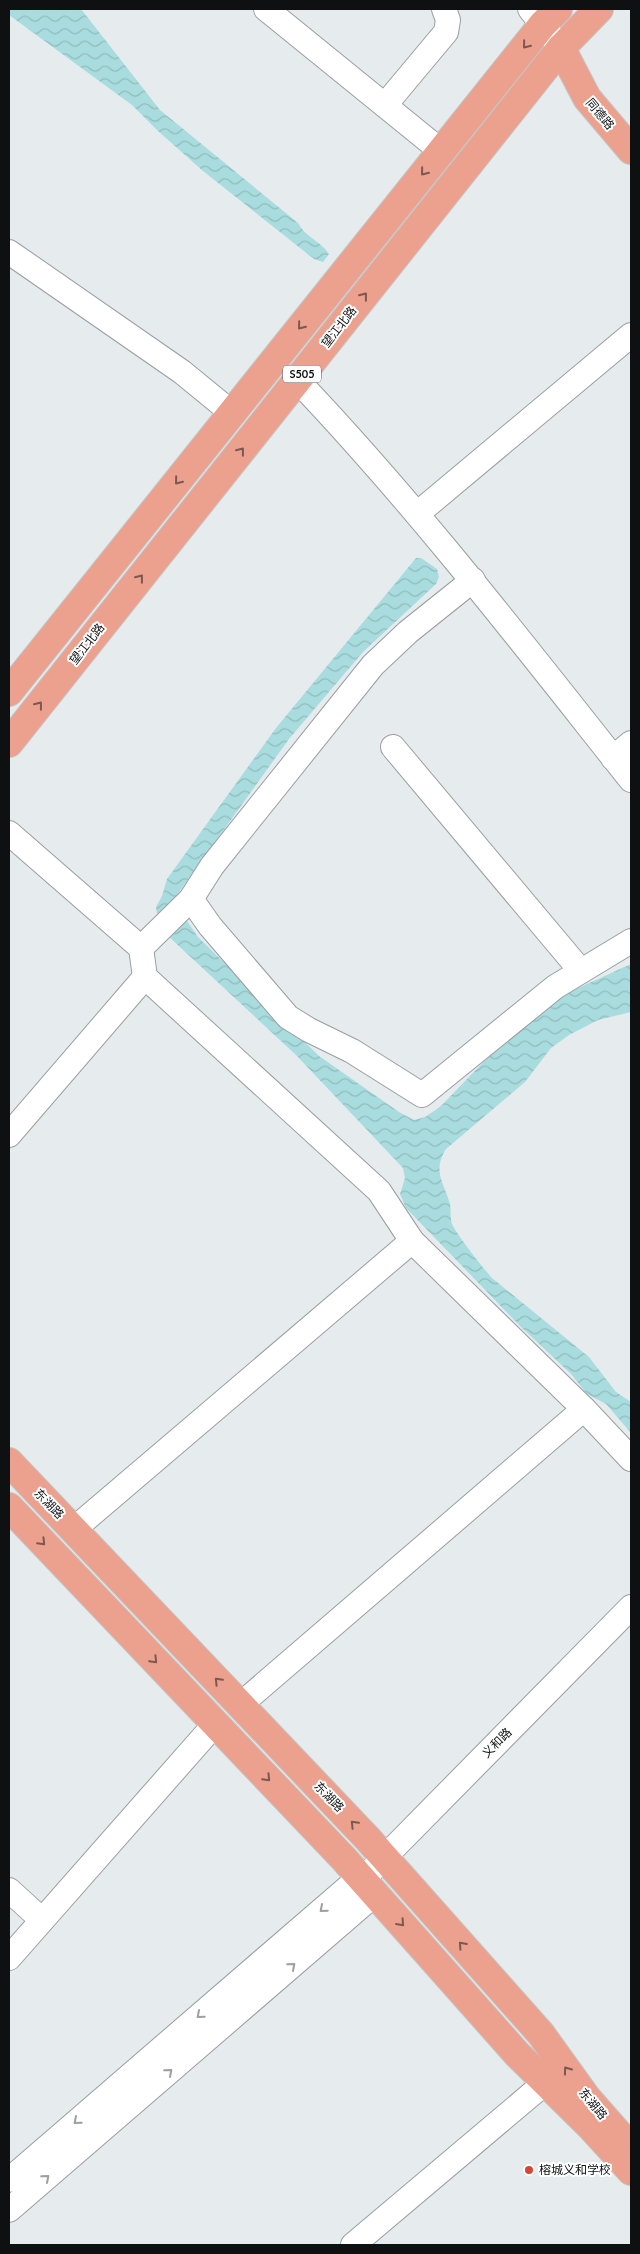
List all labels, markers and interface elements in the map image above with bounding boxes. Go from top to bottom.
one-way arrow [523,40,532,49]
street label: 同德路 [583,95,618,132]
one-way arrow [422,166,430,175]
one-way arrow [358,292,367,302]
street label: 望江北路 [318,303,359,350]
one-way arrow [298,321,307,330]
road number: S505 [283,366,321,382]
one-way arrow [236,447,245,456]
one-way arrow [175,475,183,484]
one-way arrow [135,575,143,584]
street label: 望江北路 [66,620,107,667]
one-way arrow [34,702,42,711]
street label: 东湖路 [31,1485,67,1522]
one-way arrow [36,1537,45,1546]
one-way arrow [149,1654,158,1663]
one-way arrow [215,1678,224,1687]
street label: 义和路 [479,1725,515,1761]
one-way arrow [261,1772,270,1781]
street label: 东湖路 [311,1778,347,1815]
one-way arrow [351,1821,360,1830]
one-way arrow [320,1903,329,1912]
one-way arrow [395,1917,404,1926]
one-way arrow [459,1942,468,1951]
one-way arrow [286,1963,295,1972]
one-way arrow [197,2009,206,2018]
one-way arrow [564,2066,573,2076]
one-way arrow [163,2069,172,2078]
street label: 东湖路 [576,2085,611,2122]
one-way arrow [74,2116,83,2125]
place label: 榕城义和学校 [539,2162,611,2177]
marker: 榕城义和学校 [523,2164,535,2176]
one-way arrow [40,2175,49,2184]

